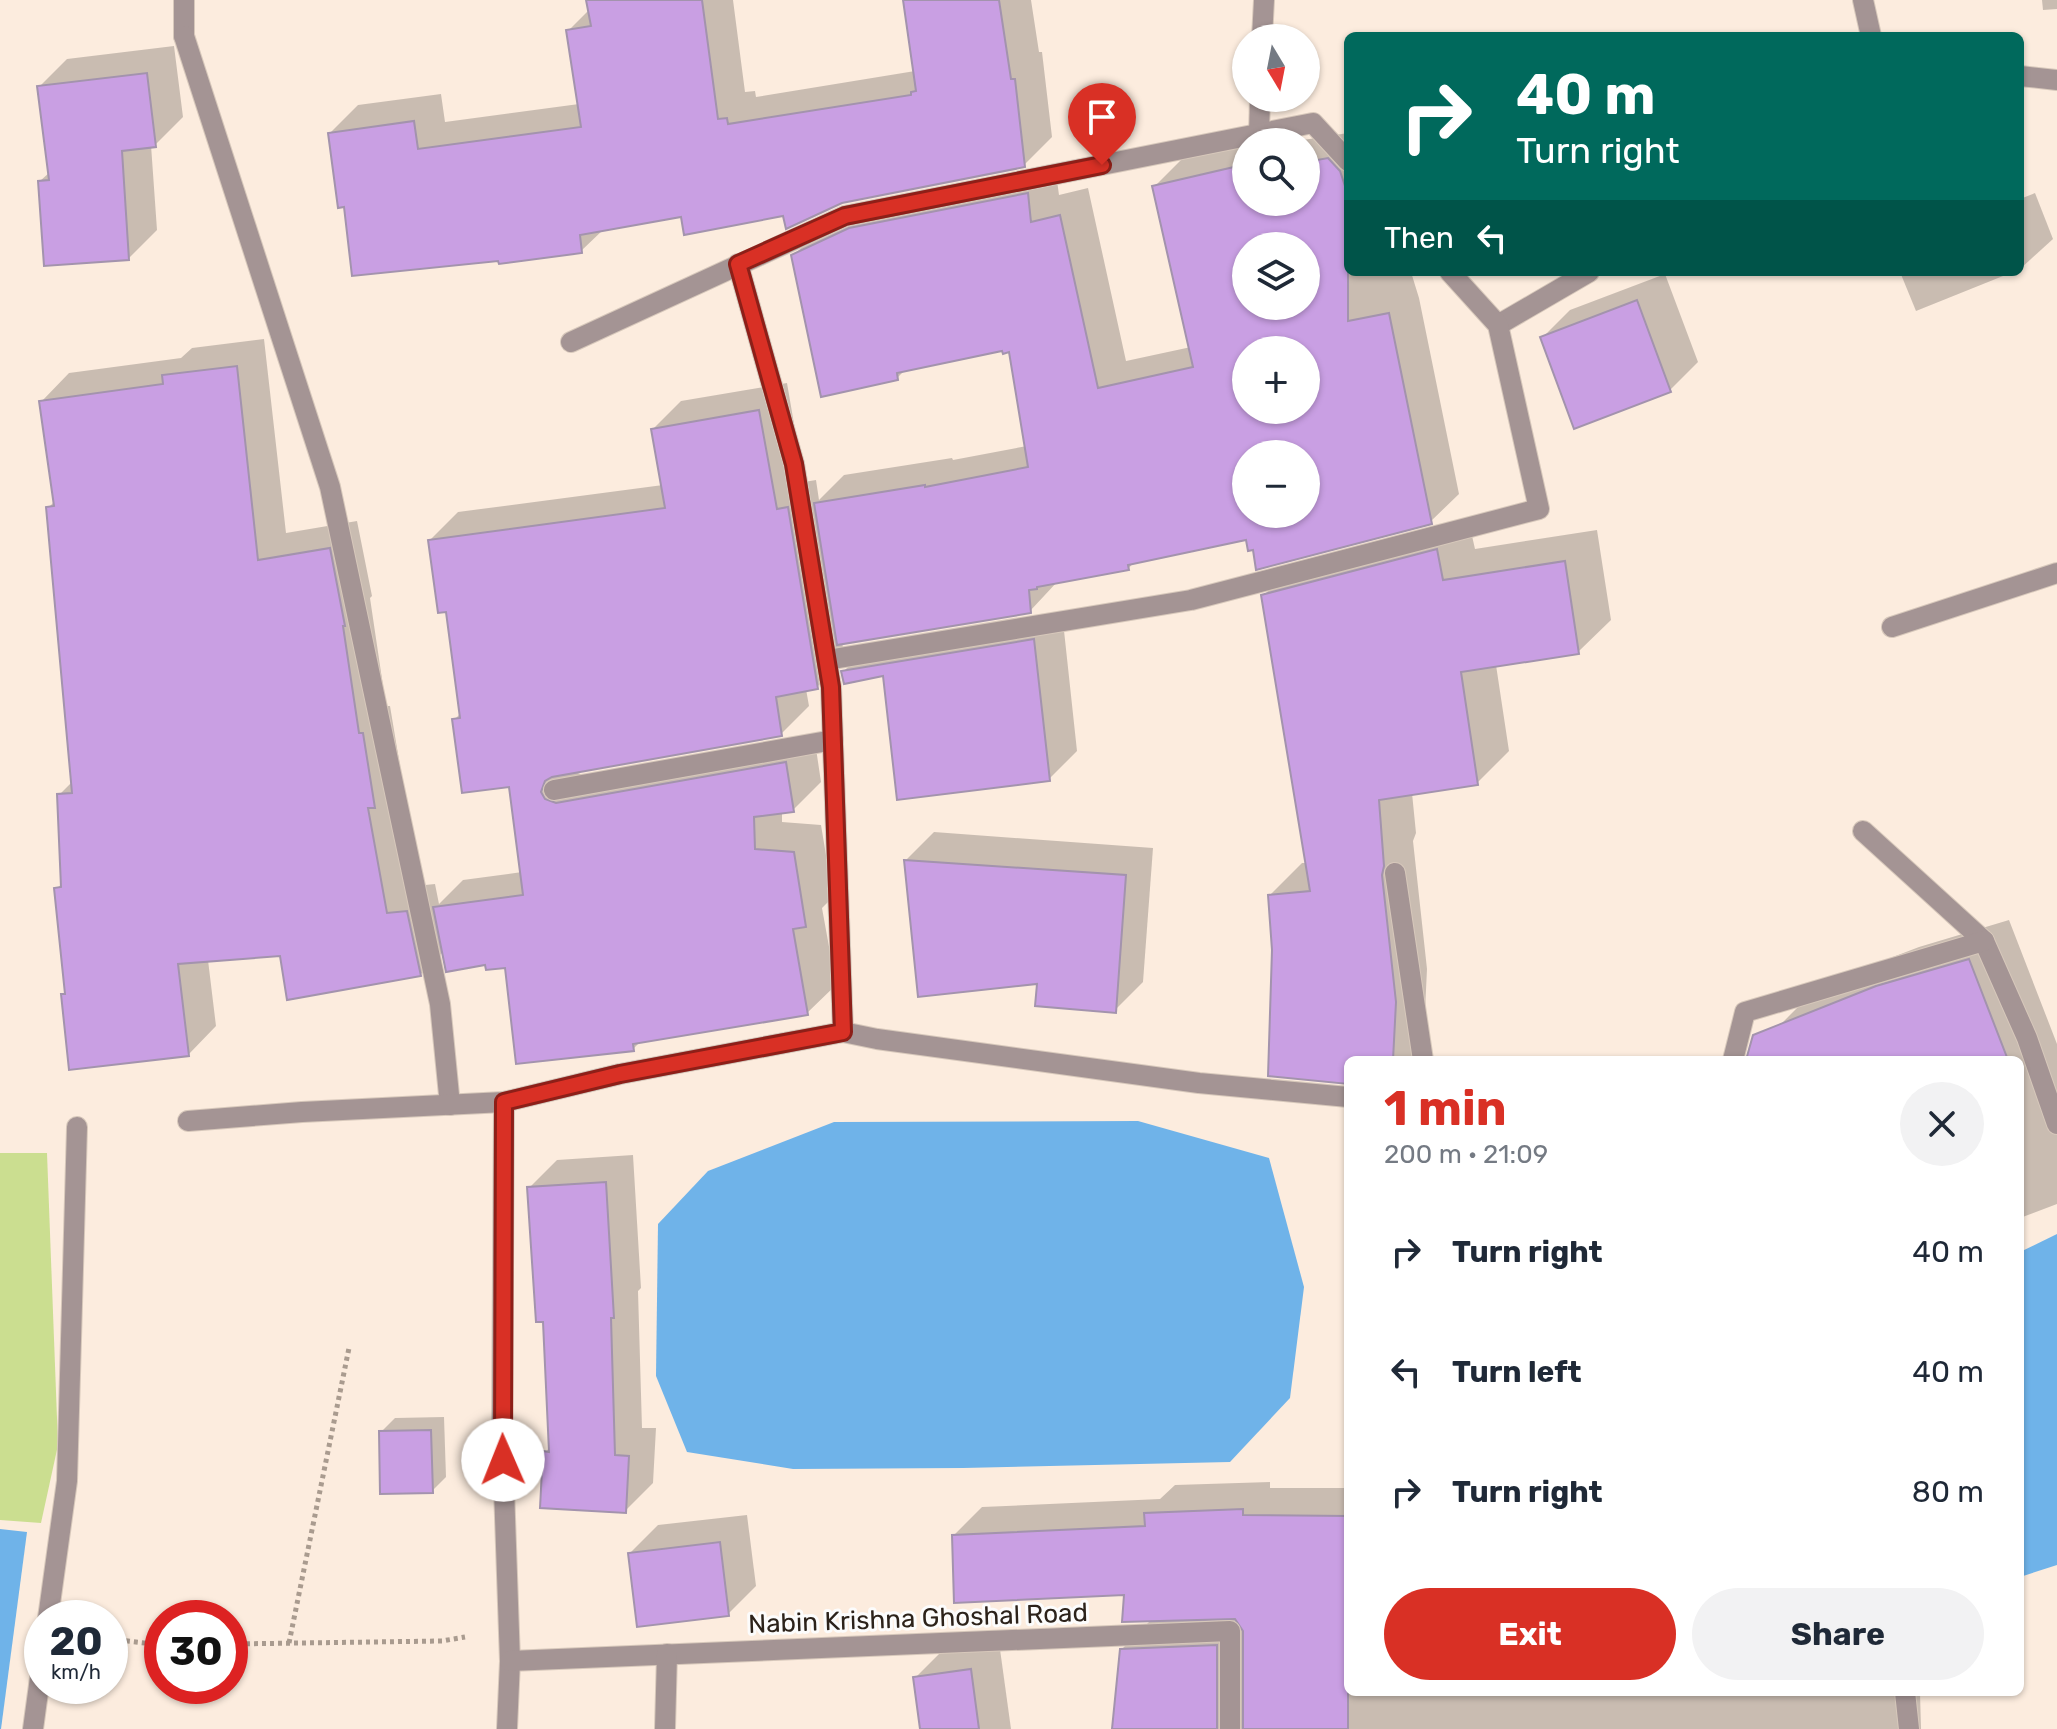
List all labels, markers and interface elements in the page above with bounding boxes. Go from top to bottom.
north arrow [1232,24,1320,112]
map controls [1232,24,1320,528]
text: 40 m [1516,62,1656,128]
icon: right [1384,64,1488,168]
pin [1068,83,1136,165]
icon: arrive [1080,95,1124,139]
button: search [1232,128,1320,216]
text: Turn right [1516,129,1680,172]
icon: left [1470,216,1514,260]
text: Then [1384,220,1454,256]
button: layers [1232,232,1320,320]
button: + [1232,336,1320,424]
button: − [1232,440,1320,528]
text: 1 min [1384,1080,1507,1137]
button: close [1900,1082,1984,1166]
text: 200 m · 21:09 [1384,1139,1548,1170]
icon: right [1384,1230,1428,1274]
text: Turn right [1452,1234,1603,1270]
text: 40 m [1912,1234,1984,1270]
icon: left [1384,1350,1428,1394]
text: Turn left [1452,1354,1582,1390]
text: 40 m [1912,1354,1984,1390]
position arrow [461,1418,545,1502]
icon: right [1384,1470,1428,1514]
text: Turn right [1452,1474,1603,1510]
text: 80 m [1912,1474,1984,1510]
button: Exit [1384,1588,1676,1680]
button: Share [1692,1588,1984,1680]
street label: Nabin Krishna Ghoshal Road [748,1597,1088,1640]
speed limit sign: 30 [144,1600,248,1704]
text: 20 [49,1618,103,1665]
text: km/h [51,1660,101,1684]

